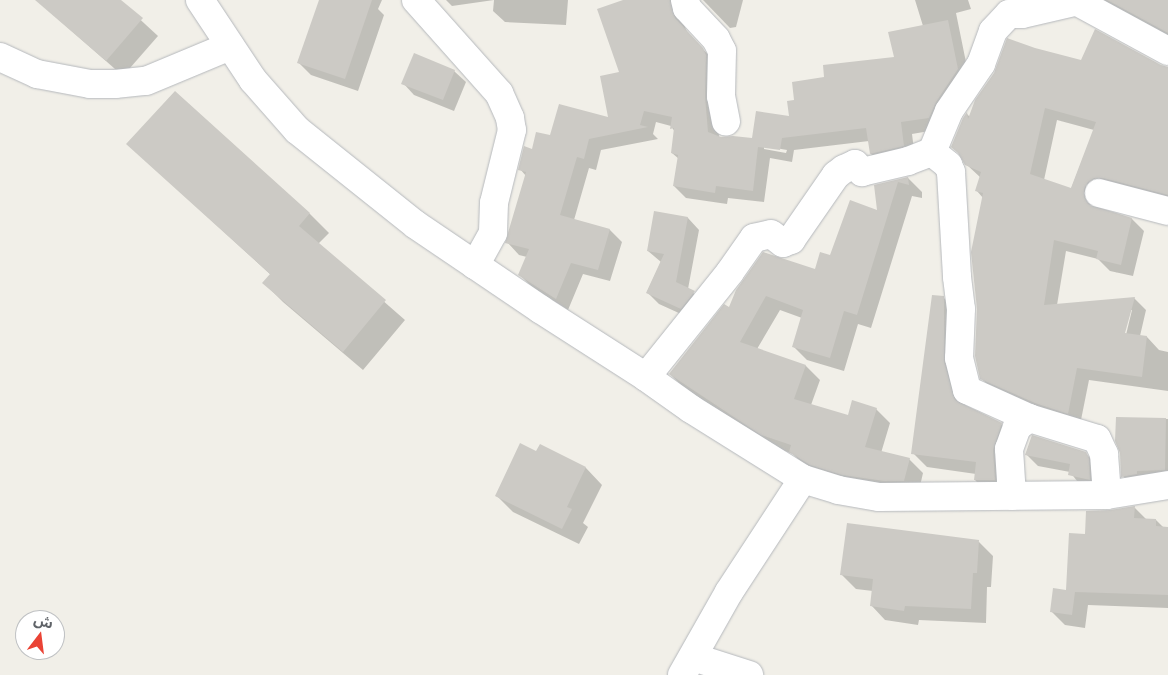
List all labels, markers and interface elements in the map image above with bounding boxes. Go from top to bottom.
north arrow [15,610,65,660]
text: ش [32,611,55,632]

